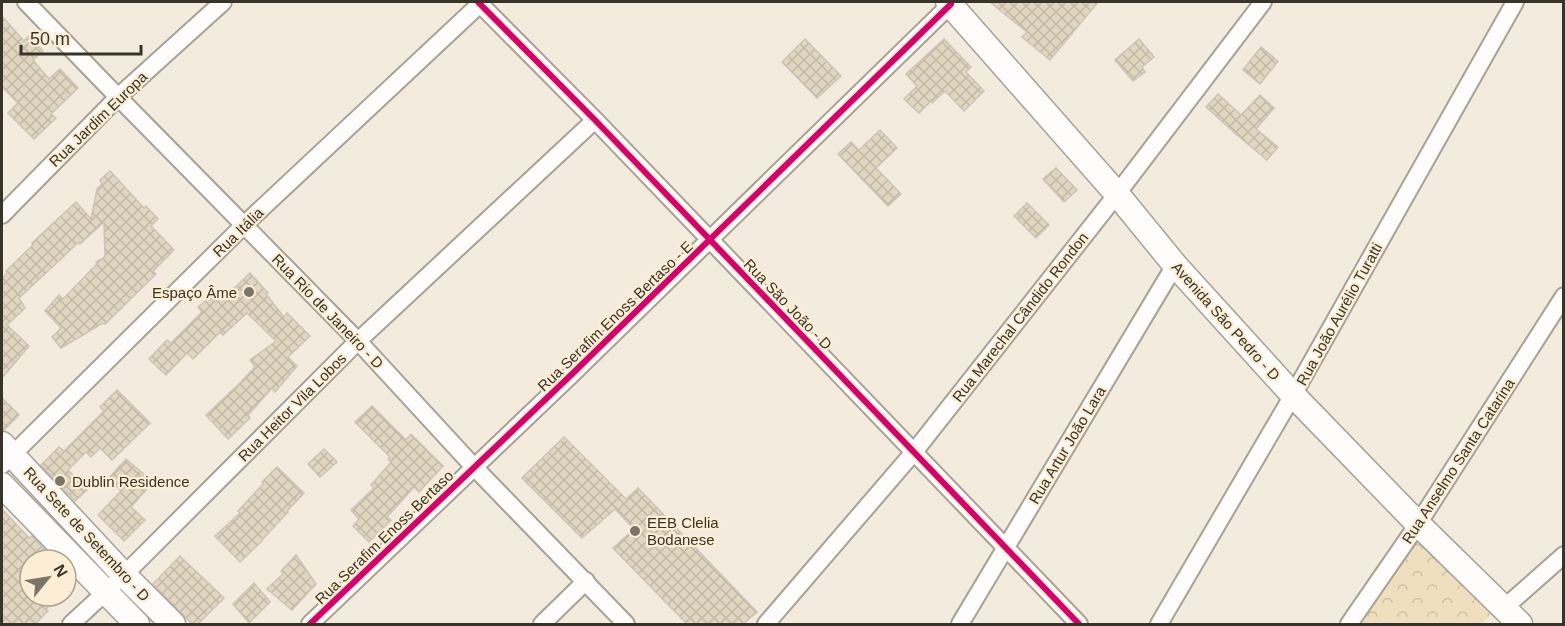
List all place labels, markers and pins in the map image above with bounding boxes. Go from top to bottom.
place label: Espaço Âme [152,284,237,301]
marker: Espaço Âme [242,285,256,299]
place label: Dublin Residence [72,473,190,490]
marker: Dublin Residence [53,474,67,488]
place label: EEB Clelia Bodanese [647,514,719,548]
marker: EEB Clelia Bodanese [628,524,642,538]

